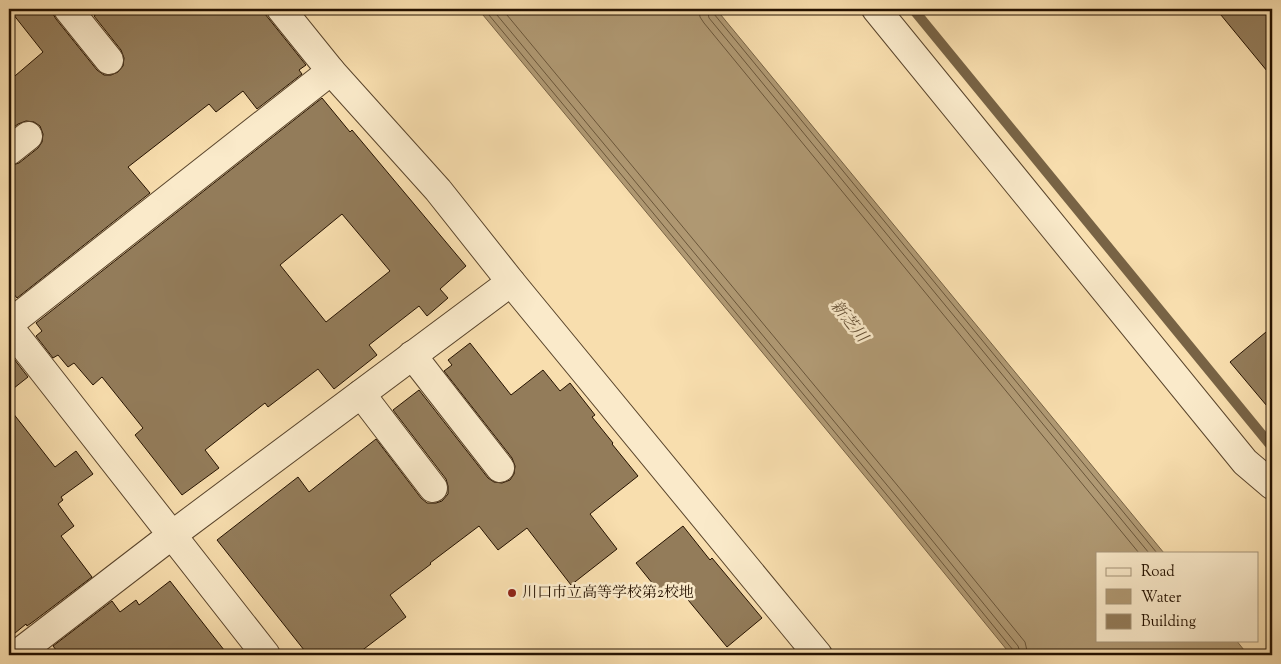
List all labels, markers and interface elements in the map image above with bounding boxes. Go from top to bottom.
water label: 新芝川 [824,296,873,349]
legend [1096,552,1258,642]
text: Road [1141,562,1175,583]
place label: 川口市立高等学校第2校地 [522,583,694,604]
marker: 川口市立高等学校第2校地 [506,587,518,599]
text: Water [1141,588,1182,609]
text: Building [1141,612,1196,633]

